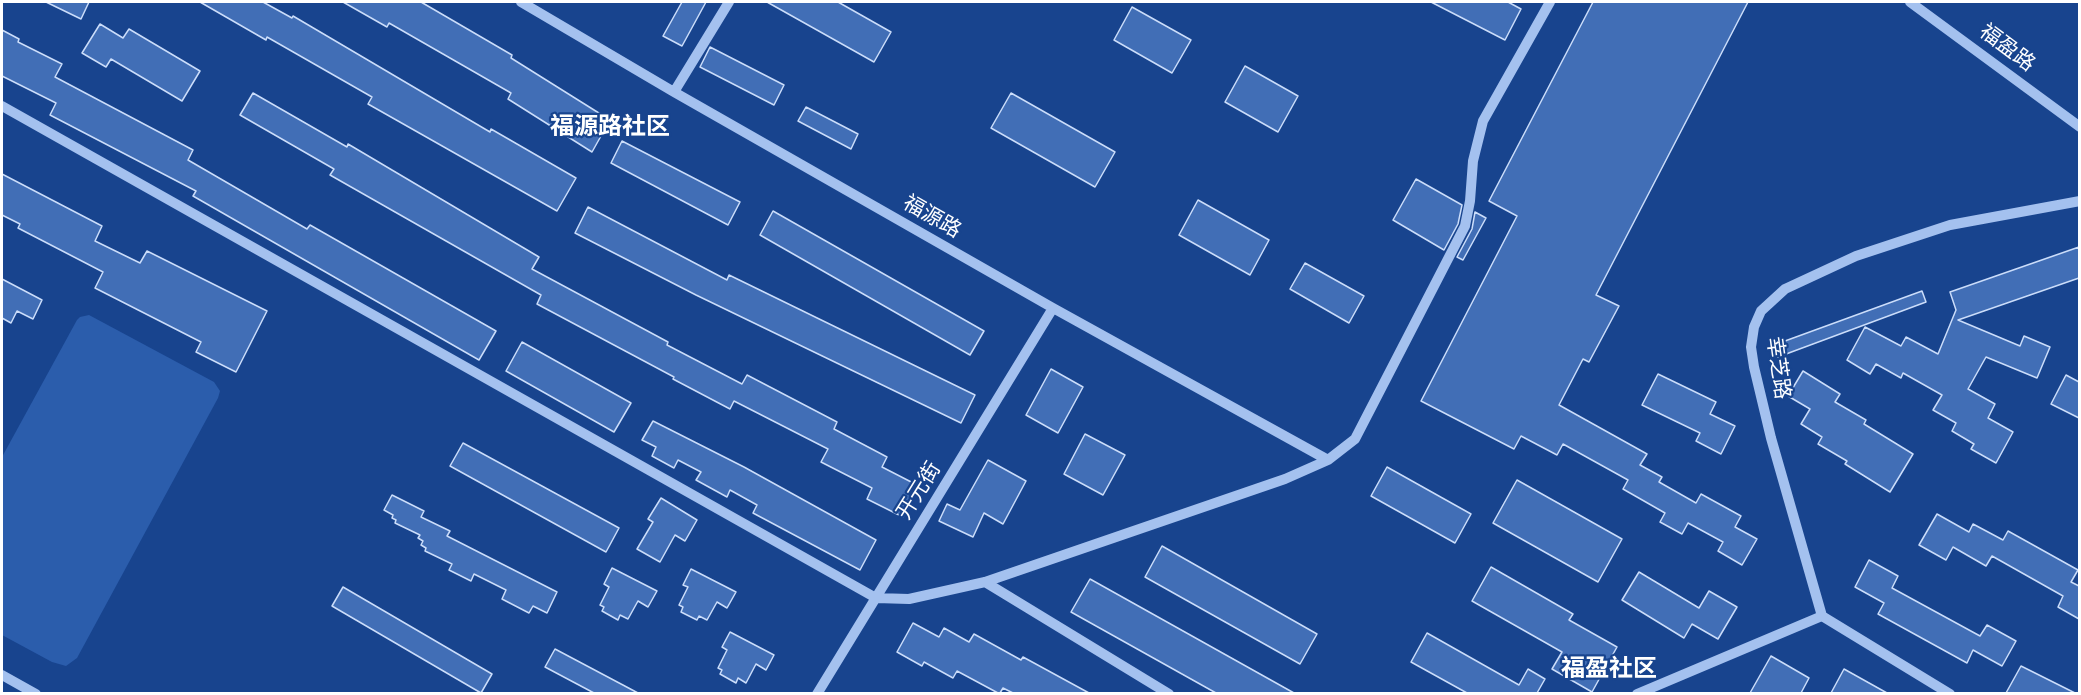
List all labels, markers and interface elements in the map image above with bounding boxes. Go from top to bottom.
street label: 福盈路 [1974,19,2040,77]
district label: 福源路社区 [550,113,670,141]
street label: 福源路 [898,190,966,244]
street label: 幸芝路 [1761,335,1795,401]
street label: 开元街 [892,458,946,524]
district label: 福盈社区 [1561,655,1657,683]

